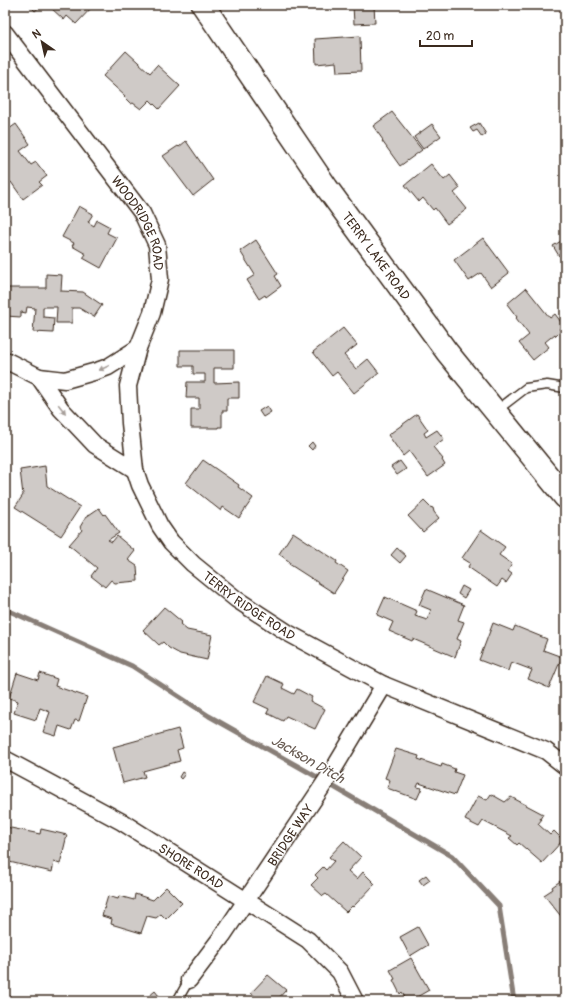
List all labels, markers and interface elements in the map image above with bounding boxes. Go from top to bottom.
north arrow [22,22,62,62]
scale bar [420,22,472,48]
text: N [30,26,44,42]
text: 20 m [426,29,455,44]
street label: WOODRIDGE ROAD [108,173,166,271]
street label: TERRY LAKE ROAD [338,209,413,303]
one-way arrow [99,365,110,371]
one-way arrow [57,403,66,414]
street label: TERRY RIDGE ROAD [199,568,298,644]
water label: Jackson Ditch [268,732,348,788]
street label: BRIDGE WAY [264,801,318,869]
street label: SHORE ROAD [155,840,226,893]

